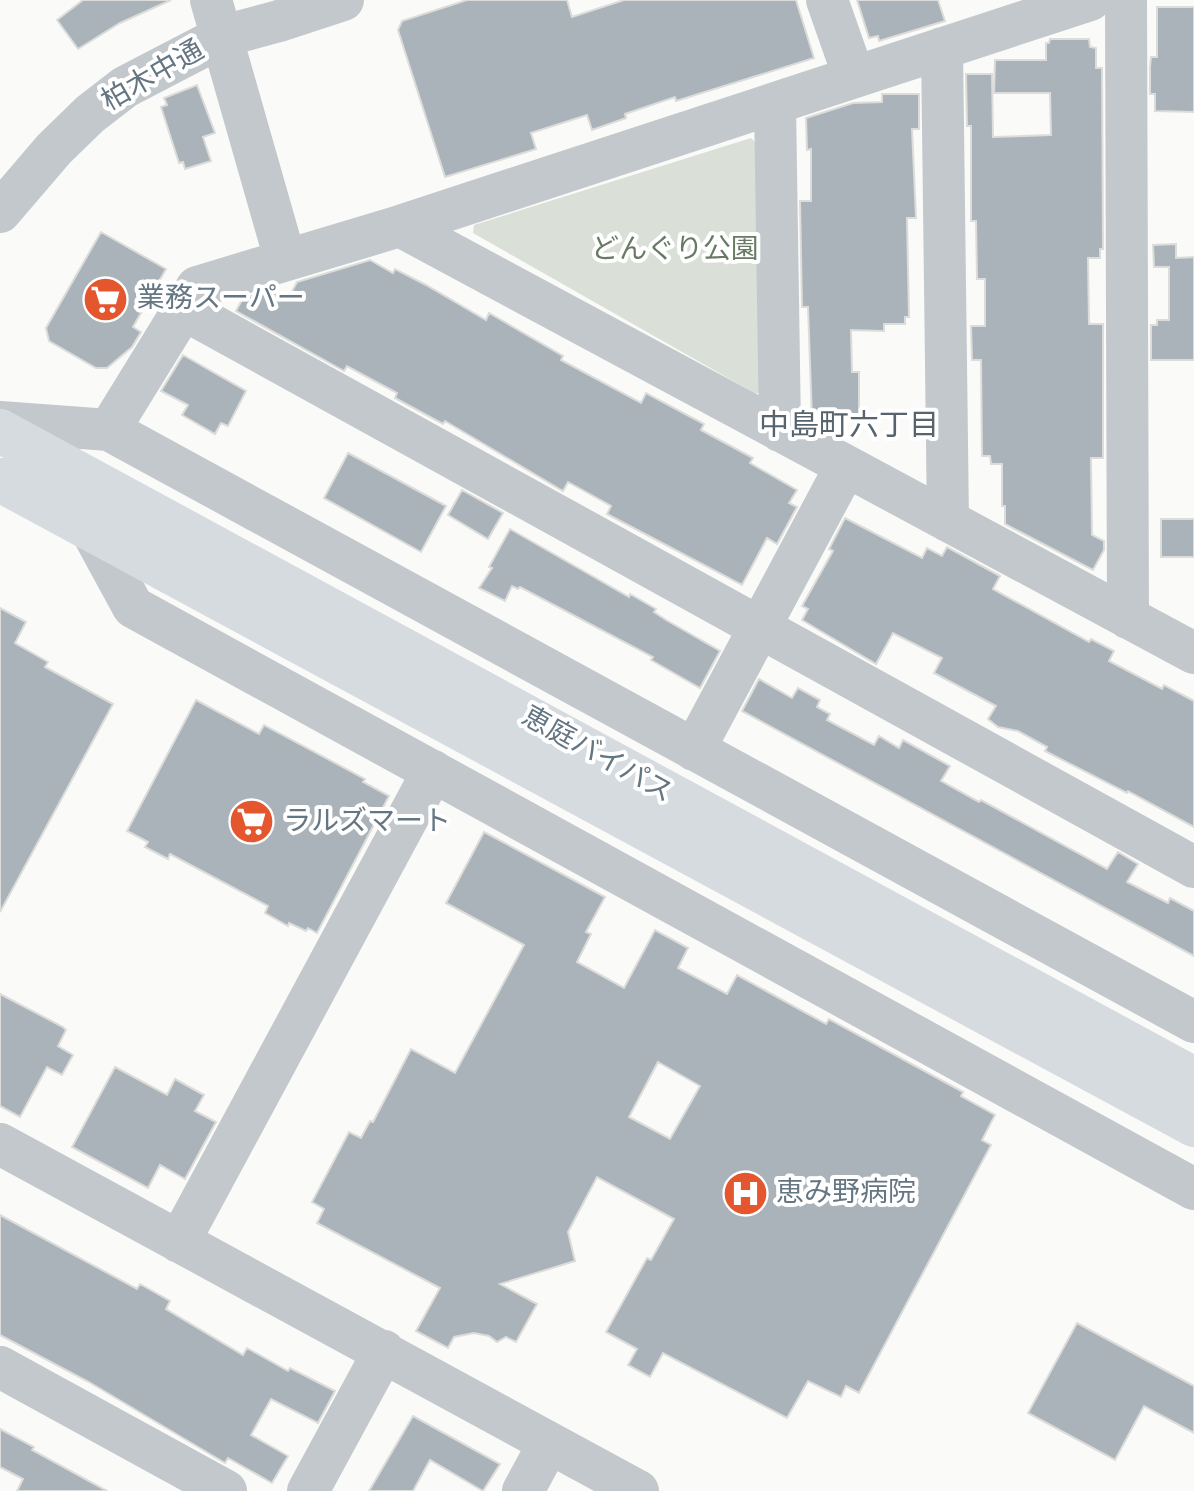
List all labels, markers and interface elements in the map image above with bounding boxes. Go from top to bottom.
street label: 柏木中通 [96,34,209,116]
park label: どんぐり公園 [591,235,759,264]
supermarket icon: 業務スーパー [82,275,130,323]
place label: 業務スーパー [137,283,305,313]
district label: 中島町六丁目 [759,409,939,441]
street label: 恵庭バイパス [517,700,678,808]
supermarket icon: ラルズマート [228,798,276,846]
place label: ラルズマート [283,806,451,836]
hospital icon: 恵み野病院 [721,1169,769,1217]
place label: 恵み野病院 [776,1177,916,1207]

